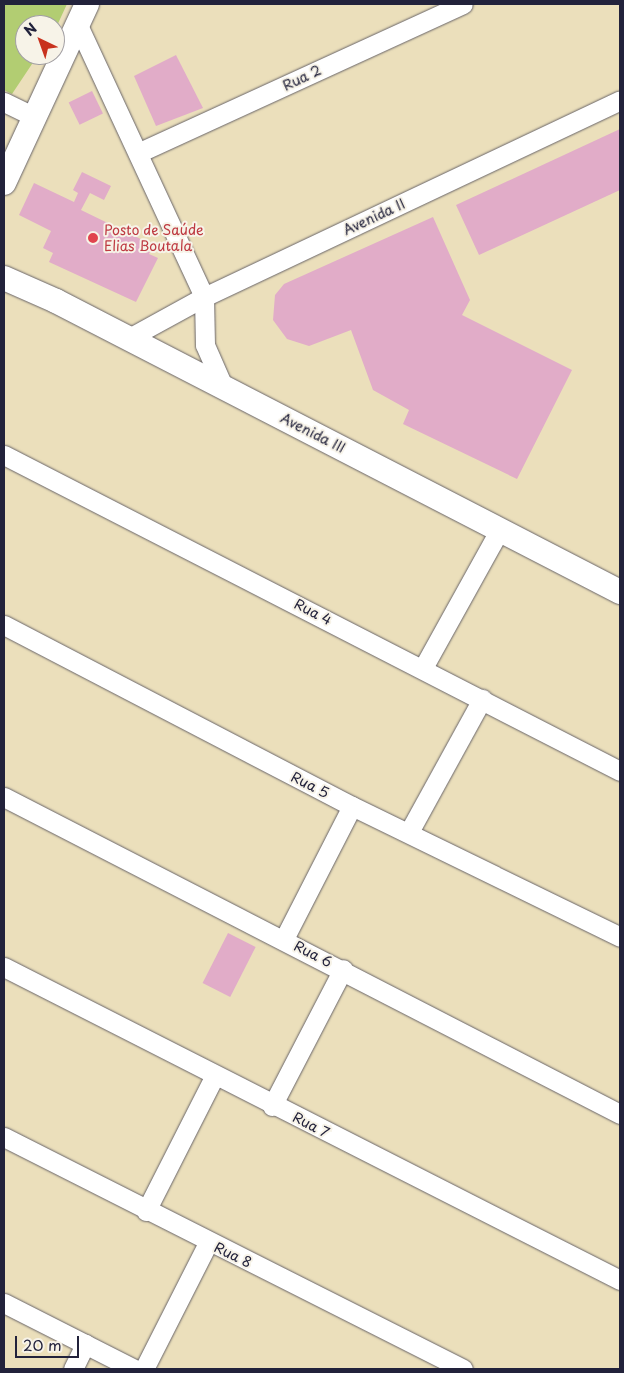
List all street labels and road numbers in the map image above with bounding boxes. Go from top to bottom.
street label: Rua 2 [280,62,324,94]
street label: Avenida II [340,195,408,239]
street label: Avenida III [278,409,348,457]
street label: Rua 4 [291,595,335,629]
street label: Rua 5 [288,768,332,802]
street label: Rua 6 [291,937,335,971]
street label: Rua 7 [290,1109,332,1141]
street label: Rua 8 [211,1239,255,1271]

